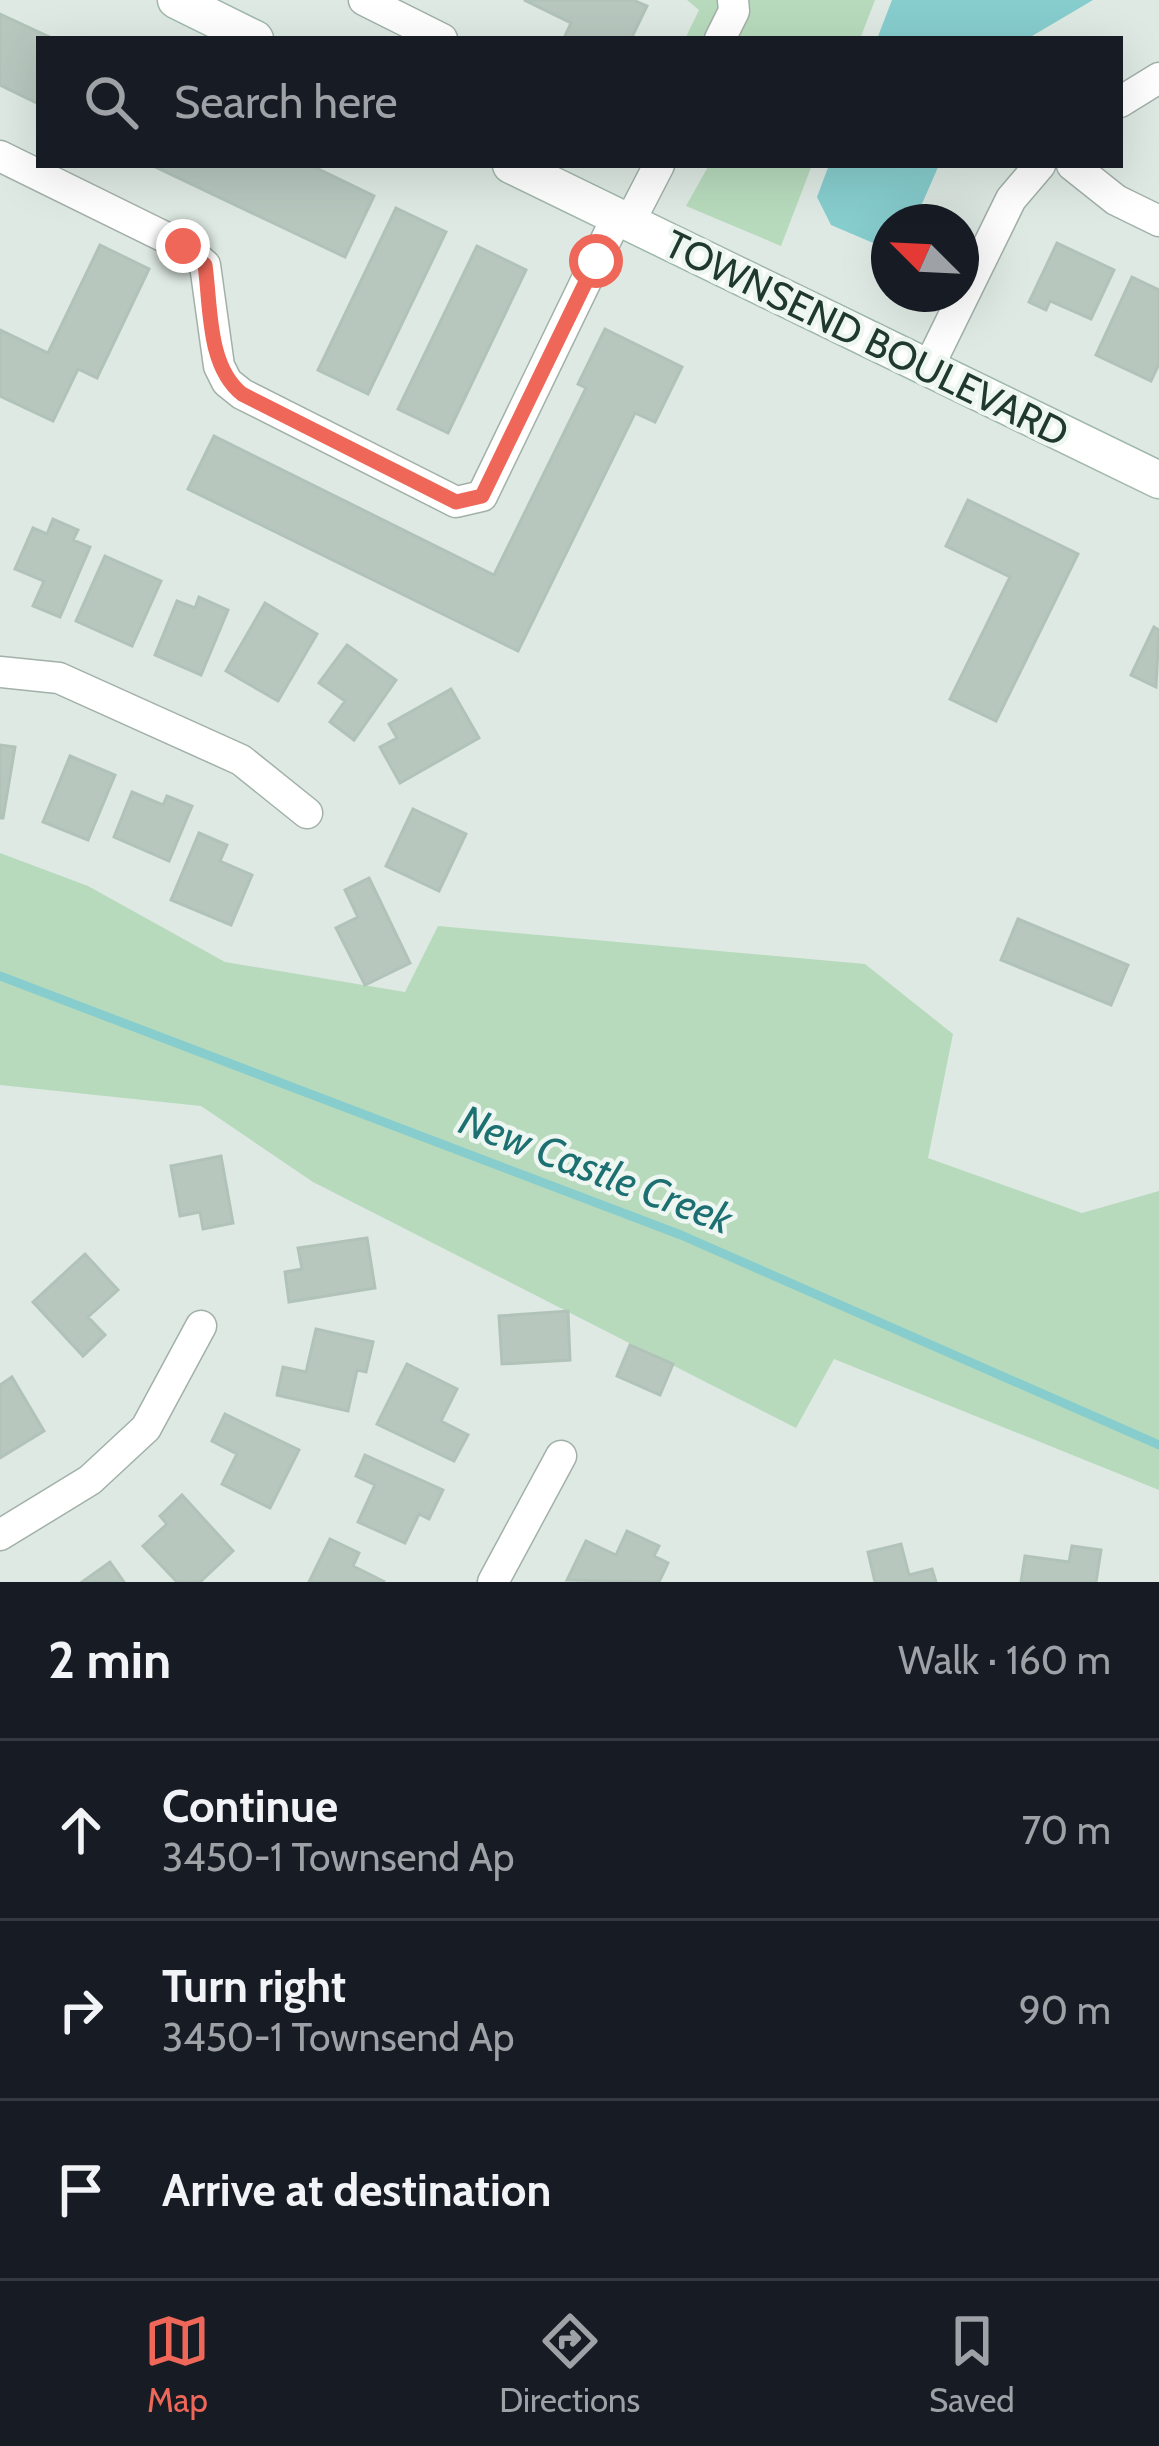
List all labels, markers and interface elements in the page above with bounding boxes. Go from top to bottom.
search box [36,36,1123,168]
icon: search [78,69,144,135]
text: Search here [174,75,398,129]
north arrow [871,204,979,312]
route end [156,219,210,273]
street label: TOWNSEND BOULEVARD [657,219,1077,457]
route start [569,234,623,288]
water label: New Castle Creek [452,1093,741,1245]
text: 2 min [48,1629,171,1691]
text: Walk · 160 m [898,1636,1111,1684]
text: Continue [162,1779,338,1833]
icon: ahead [48,1797,114,1863]
text: 70 m [1022,1806,1111,1854]
text: 3450-1 Townsend Ap [162,1833,515,1881]
text: Turn right [162,1959,346,2013]
icon: right [48,1977,114,2043]
text: 90 m [1019,1986,1111,2034]
text: 3450-1 Townsend Ap [162,2013,515,2061]
icon: arrive [48,2157,114,2223]
text: Arrive at destination [162,2163,551,2217]
tab: Map [144,2308,210,2420]
tab: Directions [499,2308,640,2420]
tab: Saved [929,2308,1015,2420]

